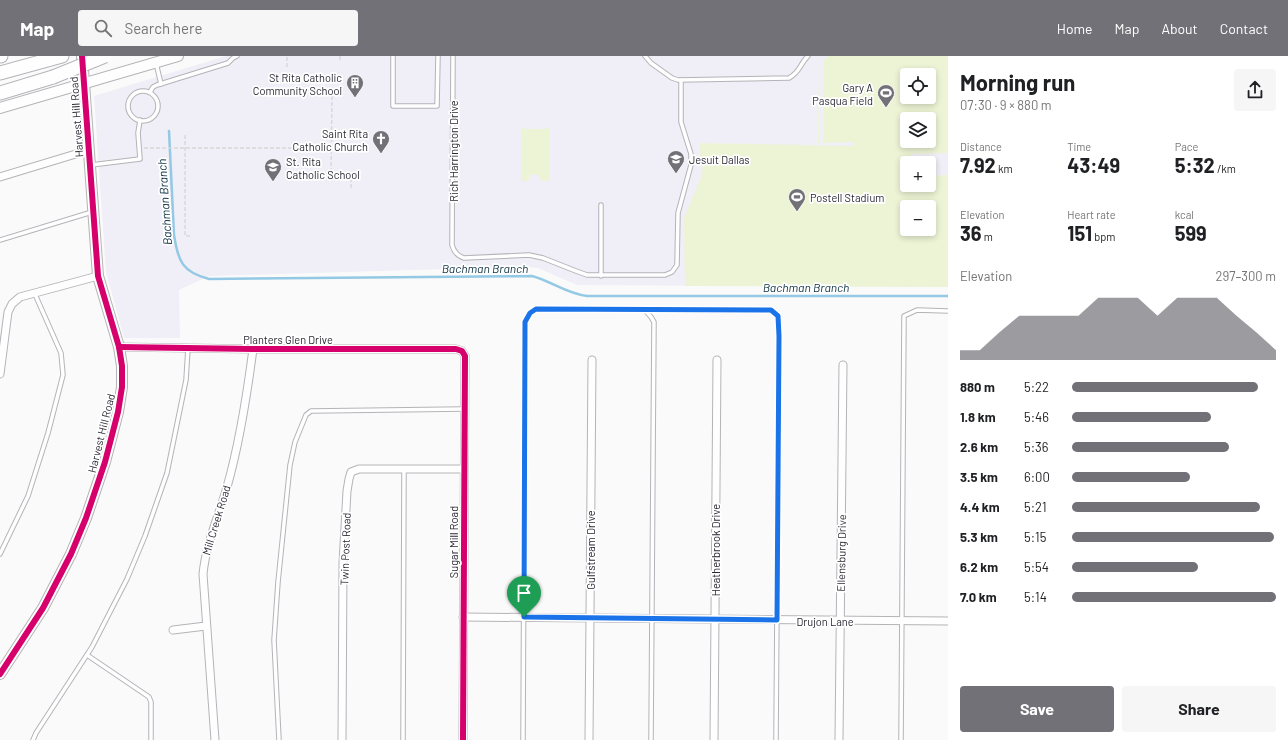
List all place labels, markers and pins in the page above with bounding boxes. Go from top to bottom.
place label: St Rita Catholic Community School [253,71,342,97]
building icon: St Rita Catholic Community School [345,73,365,98]
place label: Gary A Pasqua Field [812,81,873,107]
sports icon: Gary A Pasqua Field [876,83,896,108]
place label: Saint Rita Catholic Church [293,127,368,153]
church icon: Saint Rita Catholic Church [371,129,391,154]
school or university icon: Jesuit Dallas [666,149,686,174]
place label: Jesuit Dallas [689,153,750,166]
place label: St. Rita Catholic School [286,155,360,181]
school or university icon: St. Rita Catholic School [263,157,283,182]
sports icon: Postell Stadium [787,187,807,212]
place label: Postell Stadium [810,191,884,204]
pin [507,576,541,617]

